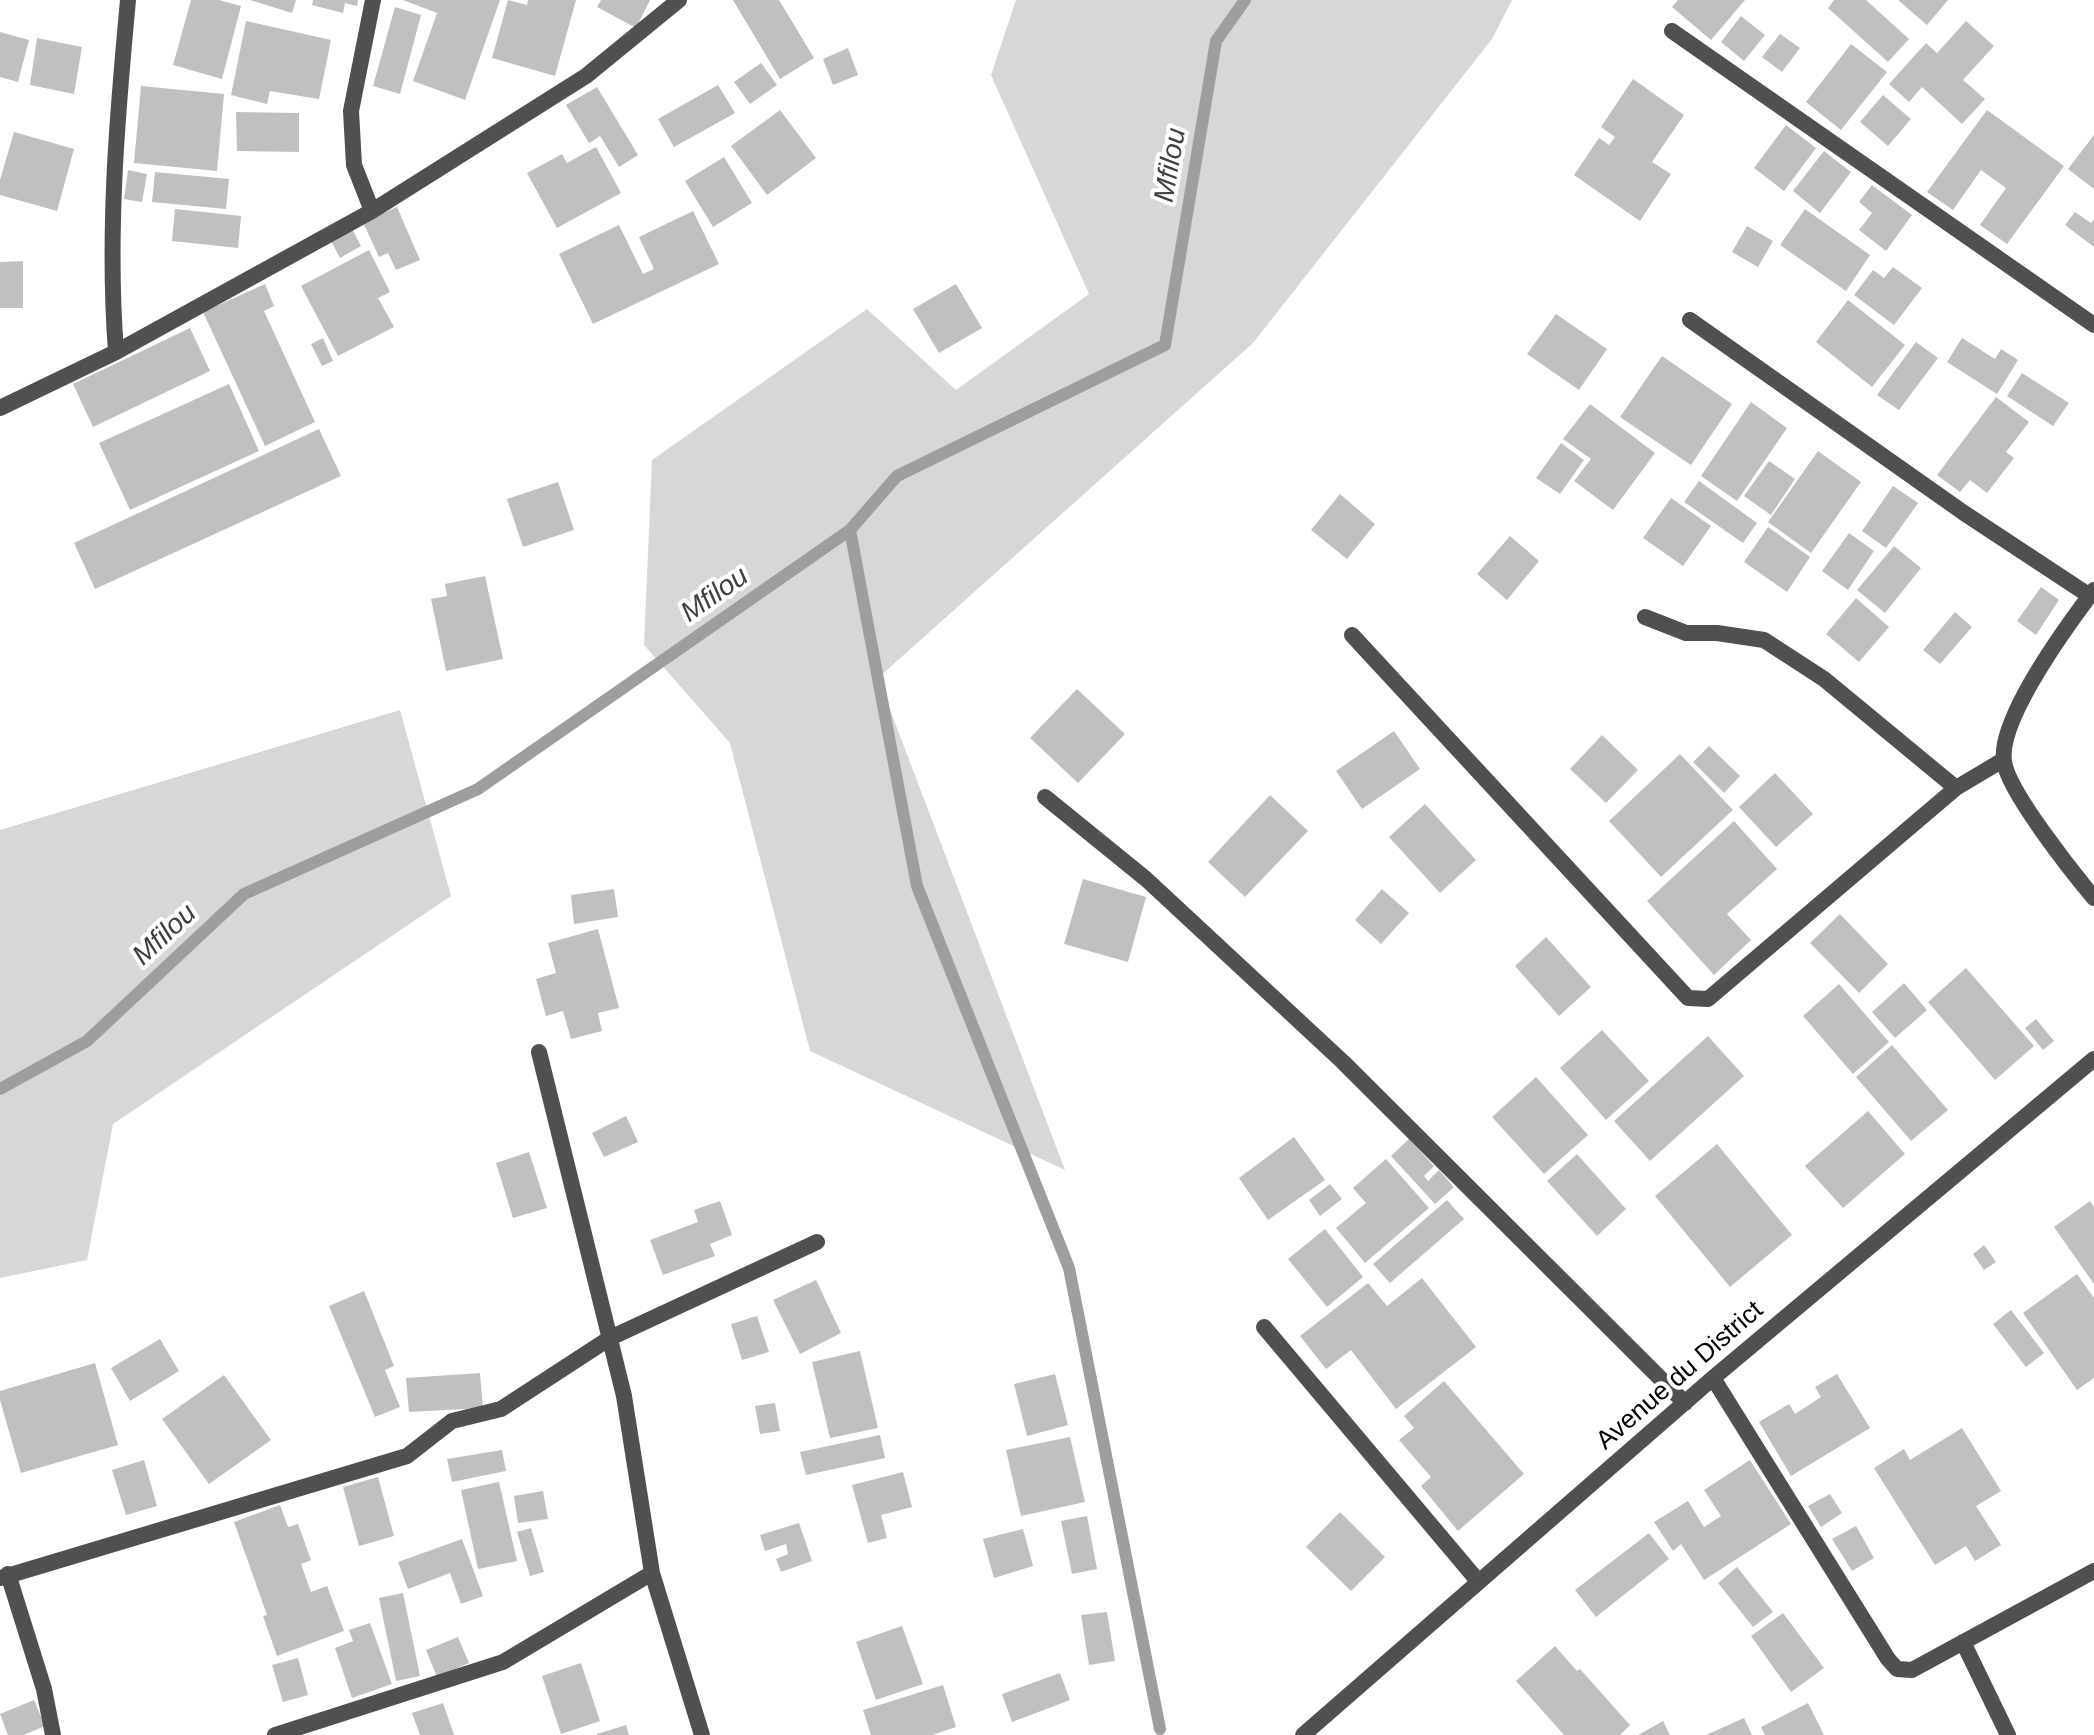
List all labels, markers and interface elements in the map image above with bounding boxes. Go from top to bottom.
water label: Mfilou [1148,125,1194,205]
water label: Mfilou [675,560,755,630]
water label: Mfilou [126,897,204,973]
street label: Avenue du District [1590,1295,1770,1457]

